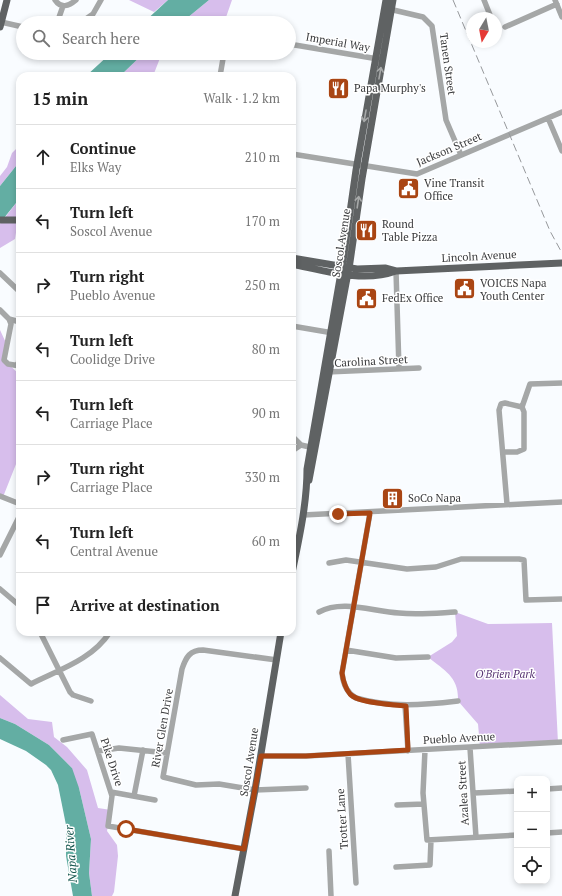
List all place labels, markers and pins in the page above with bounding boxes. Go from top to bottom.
restaurant icon: Papa Murphy's [325,75,351,101]
place label: Papa Murphy's [354,81,426,95]
public building icon: Vine Transit Office [396,176,422,202]
place label: Vine Transit Office [424,176,485,203]
restaurant icon: Round Table Pizza [354,217,380,243]
place label: Round Table Pizza [382,217,438,244]
public building icon: VOICES Napa Youth Center [452,276,478,302]
place label: VOICES Napa Youth Center [480,276,547,303]
public building icon: FedEx Office [353,285,379,311]
place label: FedEx Office [382,291,444,305]
building icon: SoCo Napa [380,485,406,511]
place label: SoCo Napa [408,491,461,505]

